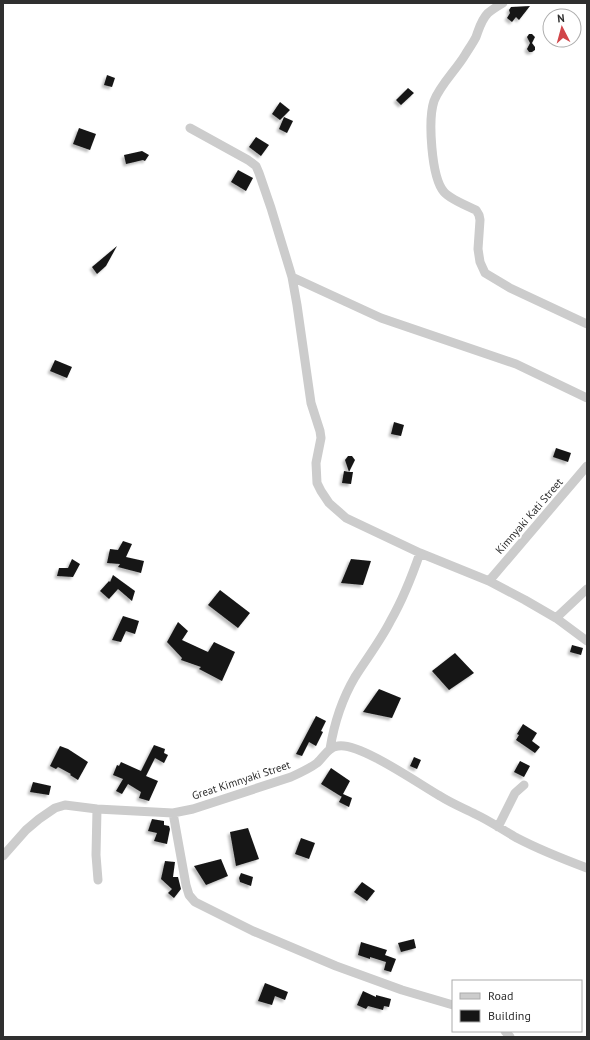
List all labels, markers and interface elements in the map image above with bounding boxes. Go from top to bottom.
north arrow [542,8,582,48]
text: N [557,11,565,25]
street label: Kimnyaki Kati Street [492,475,566,557]
street label: Great Kimnyaki Street [190,757,292,803]
legend [452,980,582,1032]
text: Road [488,988,513,1003]
text: Building [488,1008,531,1023]

